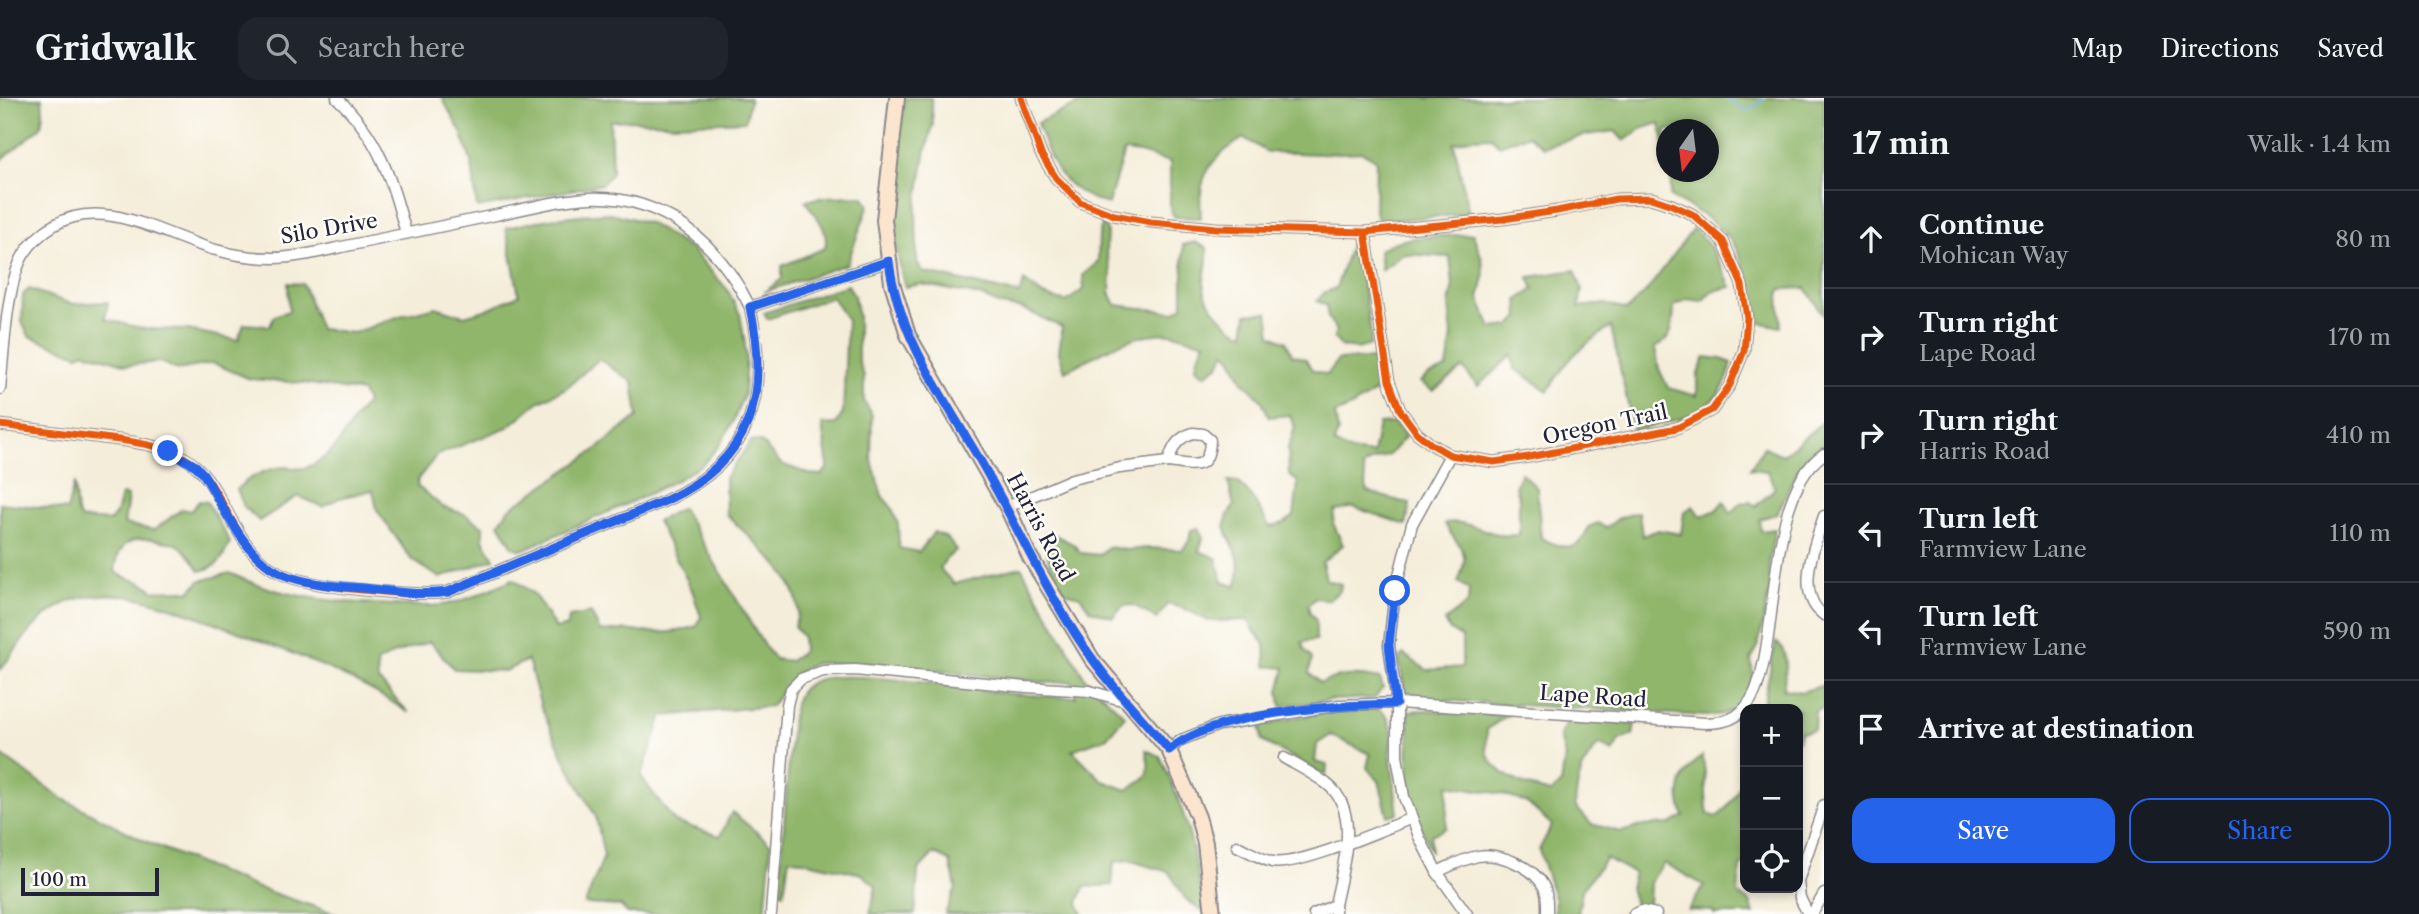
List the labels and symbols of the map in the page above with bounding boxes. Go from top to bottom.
north arrow [1656,119,1719,182]
street label: Silo Drive [278,207,380,249]
street label: Oregon Trail [1540,399,1670,449]
route end [152,435,183,466]
street label: Harris Road [1002,468,1080,586]
route start [1379,575,1410,606]
street label: Lape Road [1539,680,1647,712]
scale bar [21,865,159,897]

